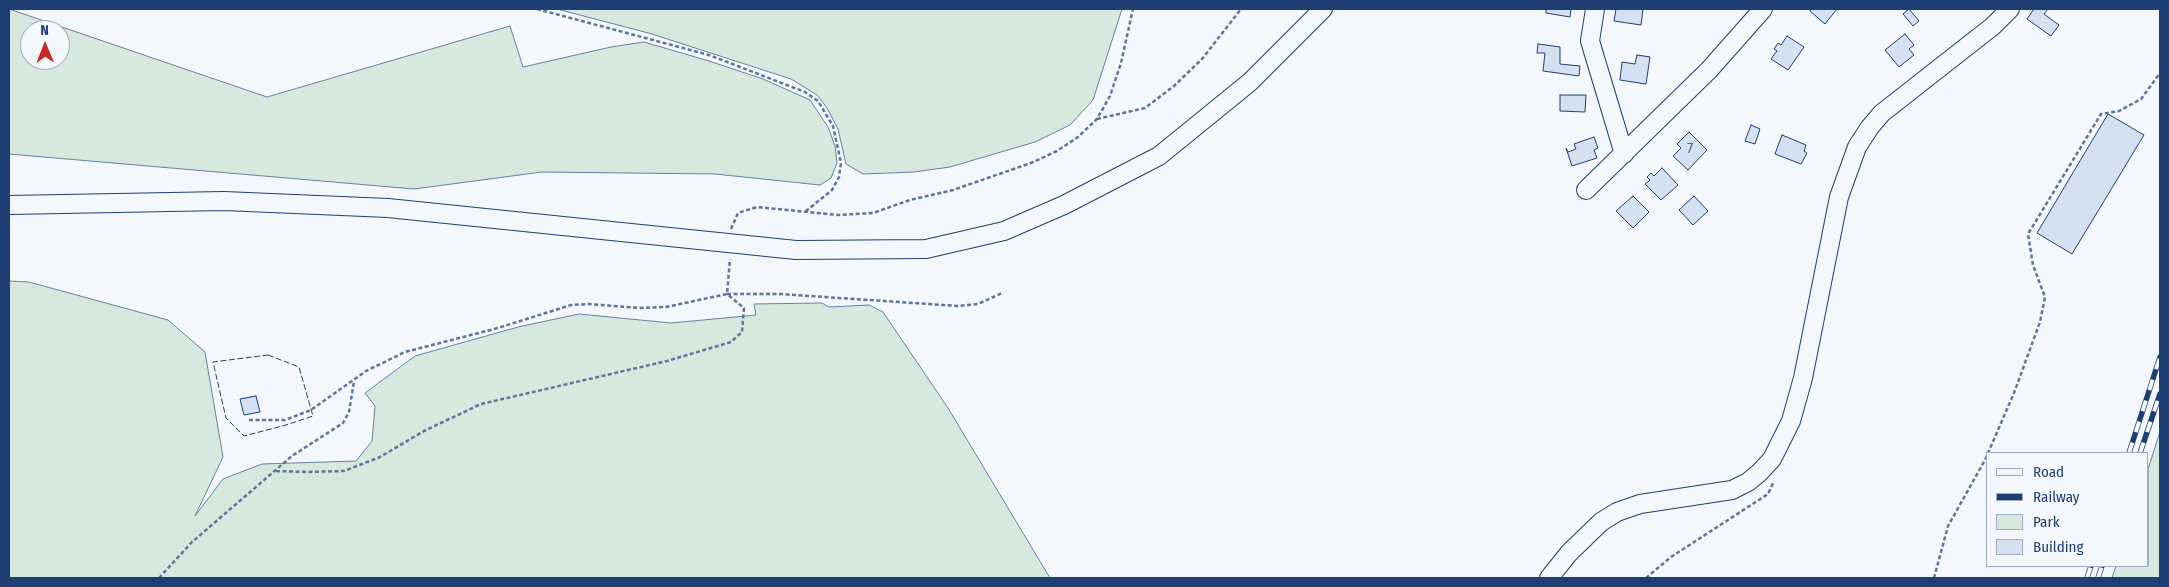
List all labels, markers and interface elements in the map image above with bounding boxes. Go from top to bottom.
north arrow [20,20,70,70]
text: N [40,22,49,39]
house number: 7 [1687,140,1693,158]
legend [1986,452,2149,567]
text: Road [2033,463,2064,481]
text: Railway [2033,488,2080,506]
text: Park [2033,513,2060,531]
text: Building [2033,538,2084,556]

